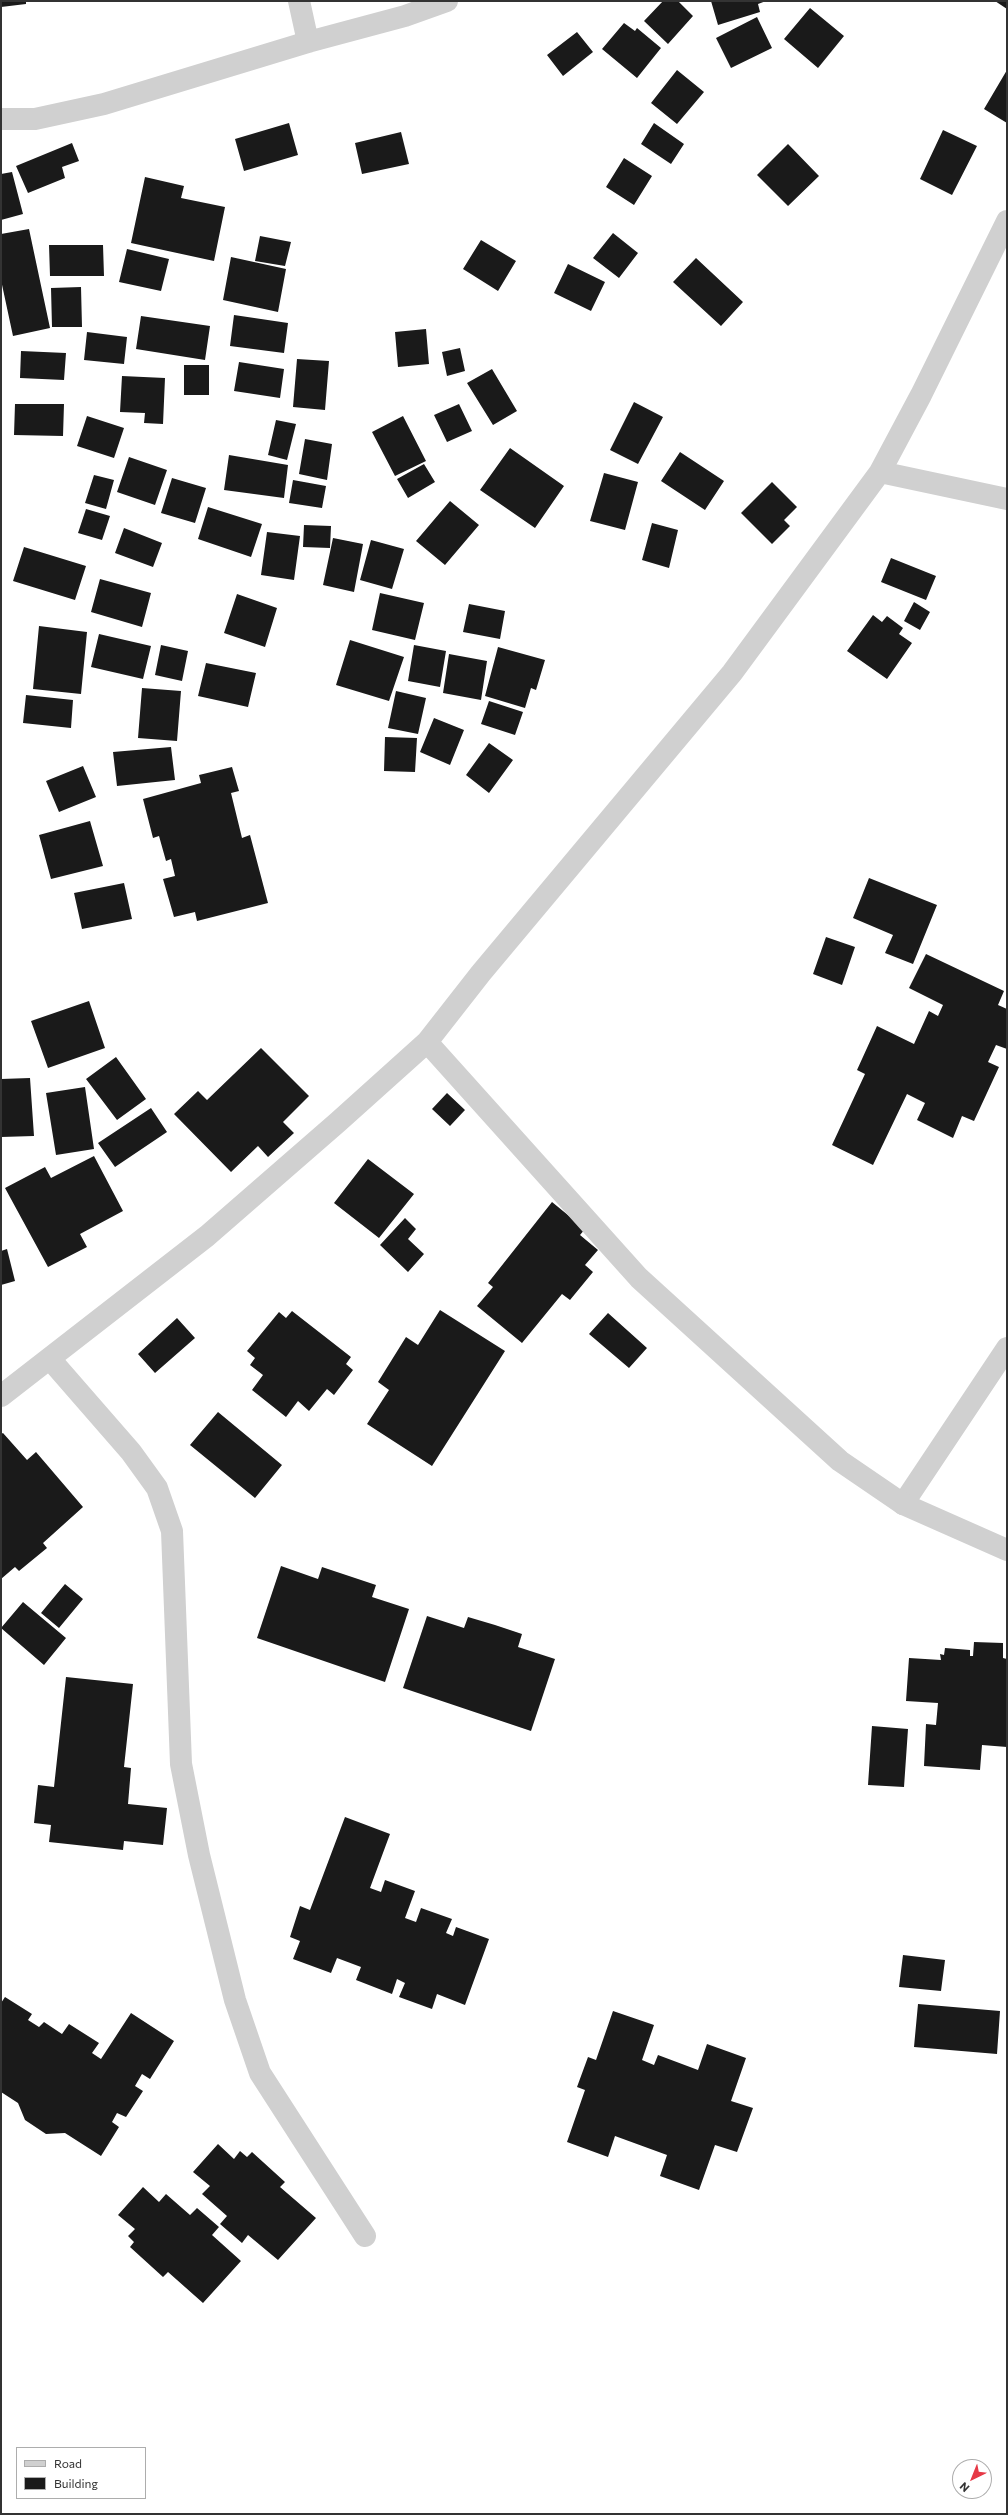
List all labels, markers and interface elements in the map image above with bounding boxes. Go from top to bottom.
legend [16,2447,146,2499]
text: Road [54,2456,82,2470]
north arrow [952,2459,992,2499]
text: Building [54,2476,98,2490]
text: N [957,2480,972,2495]

